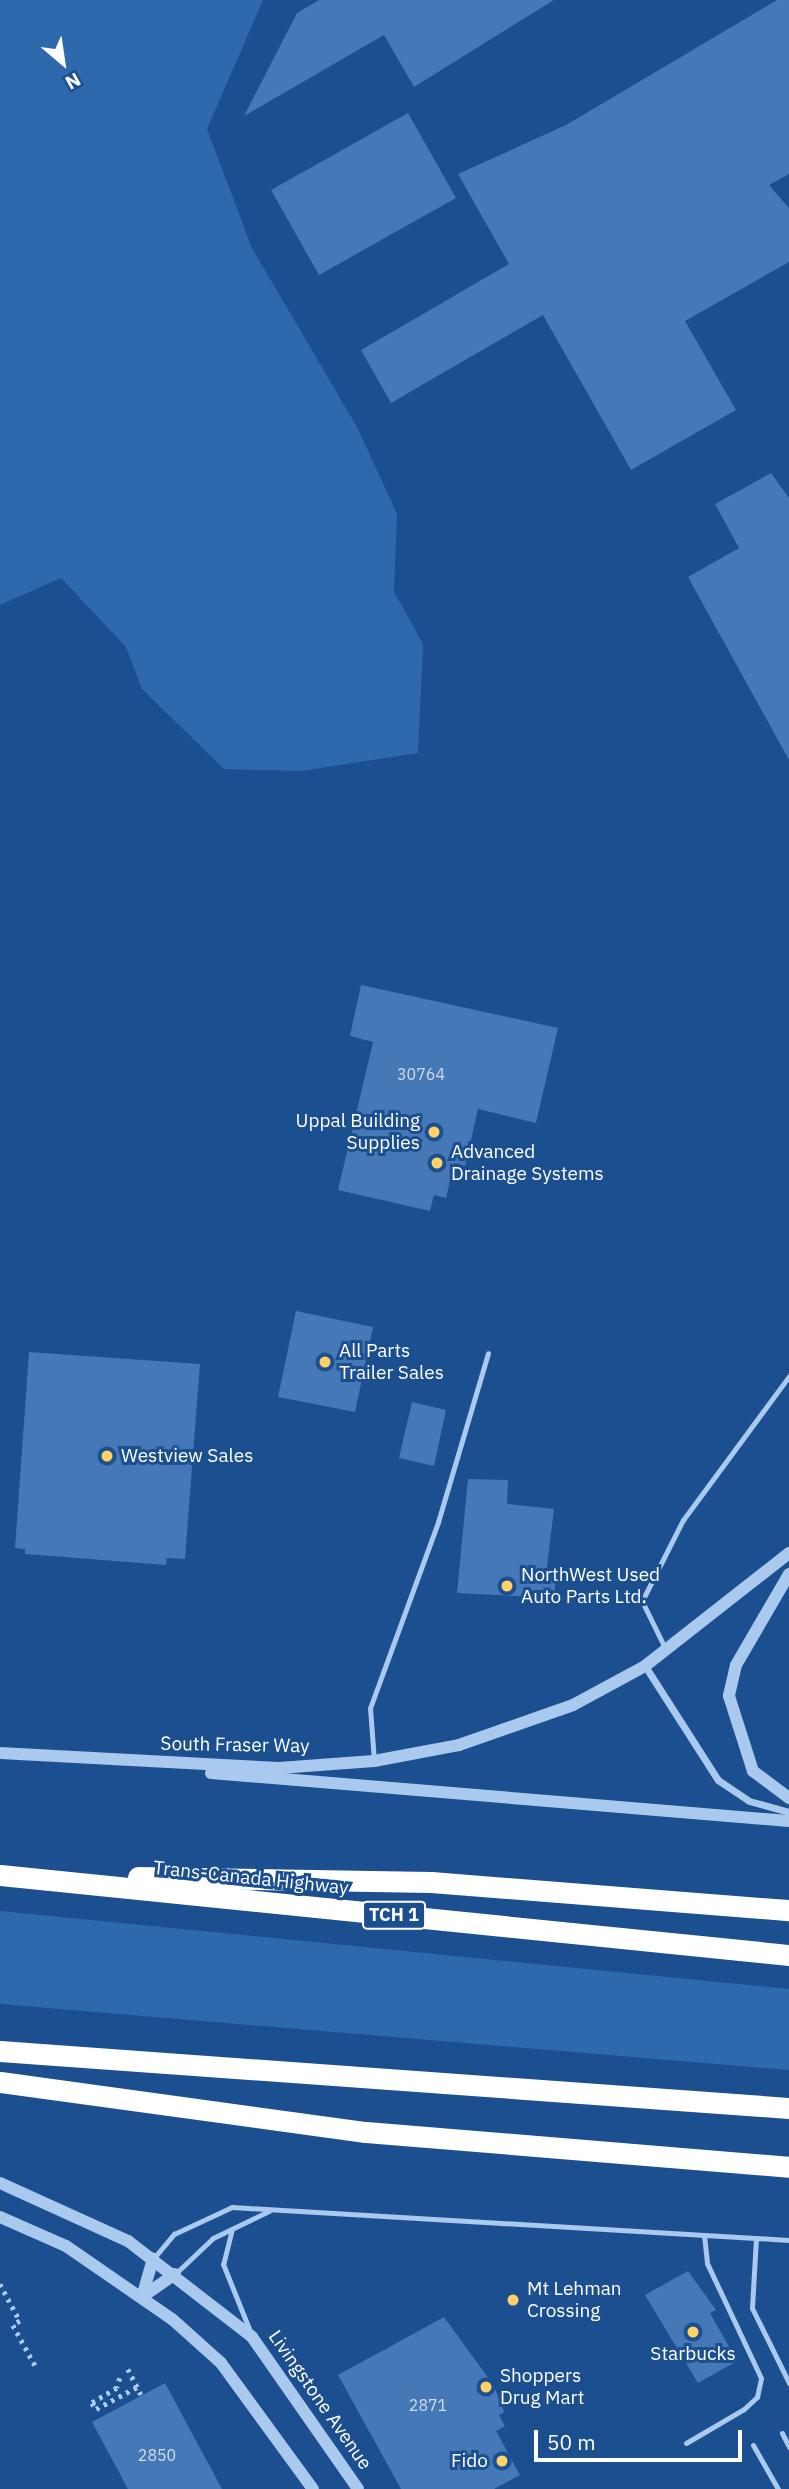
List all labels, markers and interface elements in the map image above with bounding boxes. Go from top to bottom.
north arrow [28,28,98,98]
text: N [61,68,85,95]
house number: 30764 [397,1064,445,1084]
place label: Uppal Building Supplies [296,1110,420,1154]
marker: Uppal Building Supplies [426,1124,442,1140]
place label: Advanced Drainage Systems [451,1141,604,1185]
marker: Advanced Drainage Systems [429,1155,445,1171]
place label: All Parts Trailer Sales [339,1340,444,1384]
marker: All Parts Trailer Sales [317,1354,333,1370]
place label: Westview Sales [121,1445,253,1467]
marker: Westview Sales [99,1448,115,1464]
place label: NorthWest Used Auto Parts Ltd. [521,1564,660,1608]
marker: NorthWest Used Auto Parts Ltd. [499,1578,515,1594]
street label: South Fraser Way [160,1732,310,1758]
street label: Trans-Canada Highway [152,1856,350,1900]
road number: TCH 1 [361,1900,427,1929]
place label: Mt Lehman Crossing [527,2278,622,2322]
marker: Mt Lehman Crossing [505,2292,521,2308]
marker: Starbucks [685,2324,701,2340]
street label: Livingstone Avenue [263,2326,377,2474]
place label: Starbucks [650,2343,736,2365]
place label: Shoppers Drug Mart [500,2365,584,2409]
marker: Shoppers Drug Mart [478,2379,494,2395]
house number: 2871 [409,2395,447,2415]
scale bar [537,2416,745,2460]
text: 50 m [547,2428,596,2456]
house number: 2850 [138,2445,176,2465]
place label: Fido [451,2450,488,2472]
marker: Fido [494,2453,510,2469]

